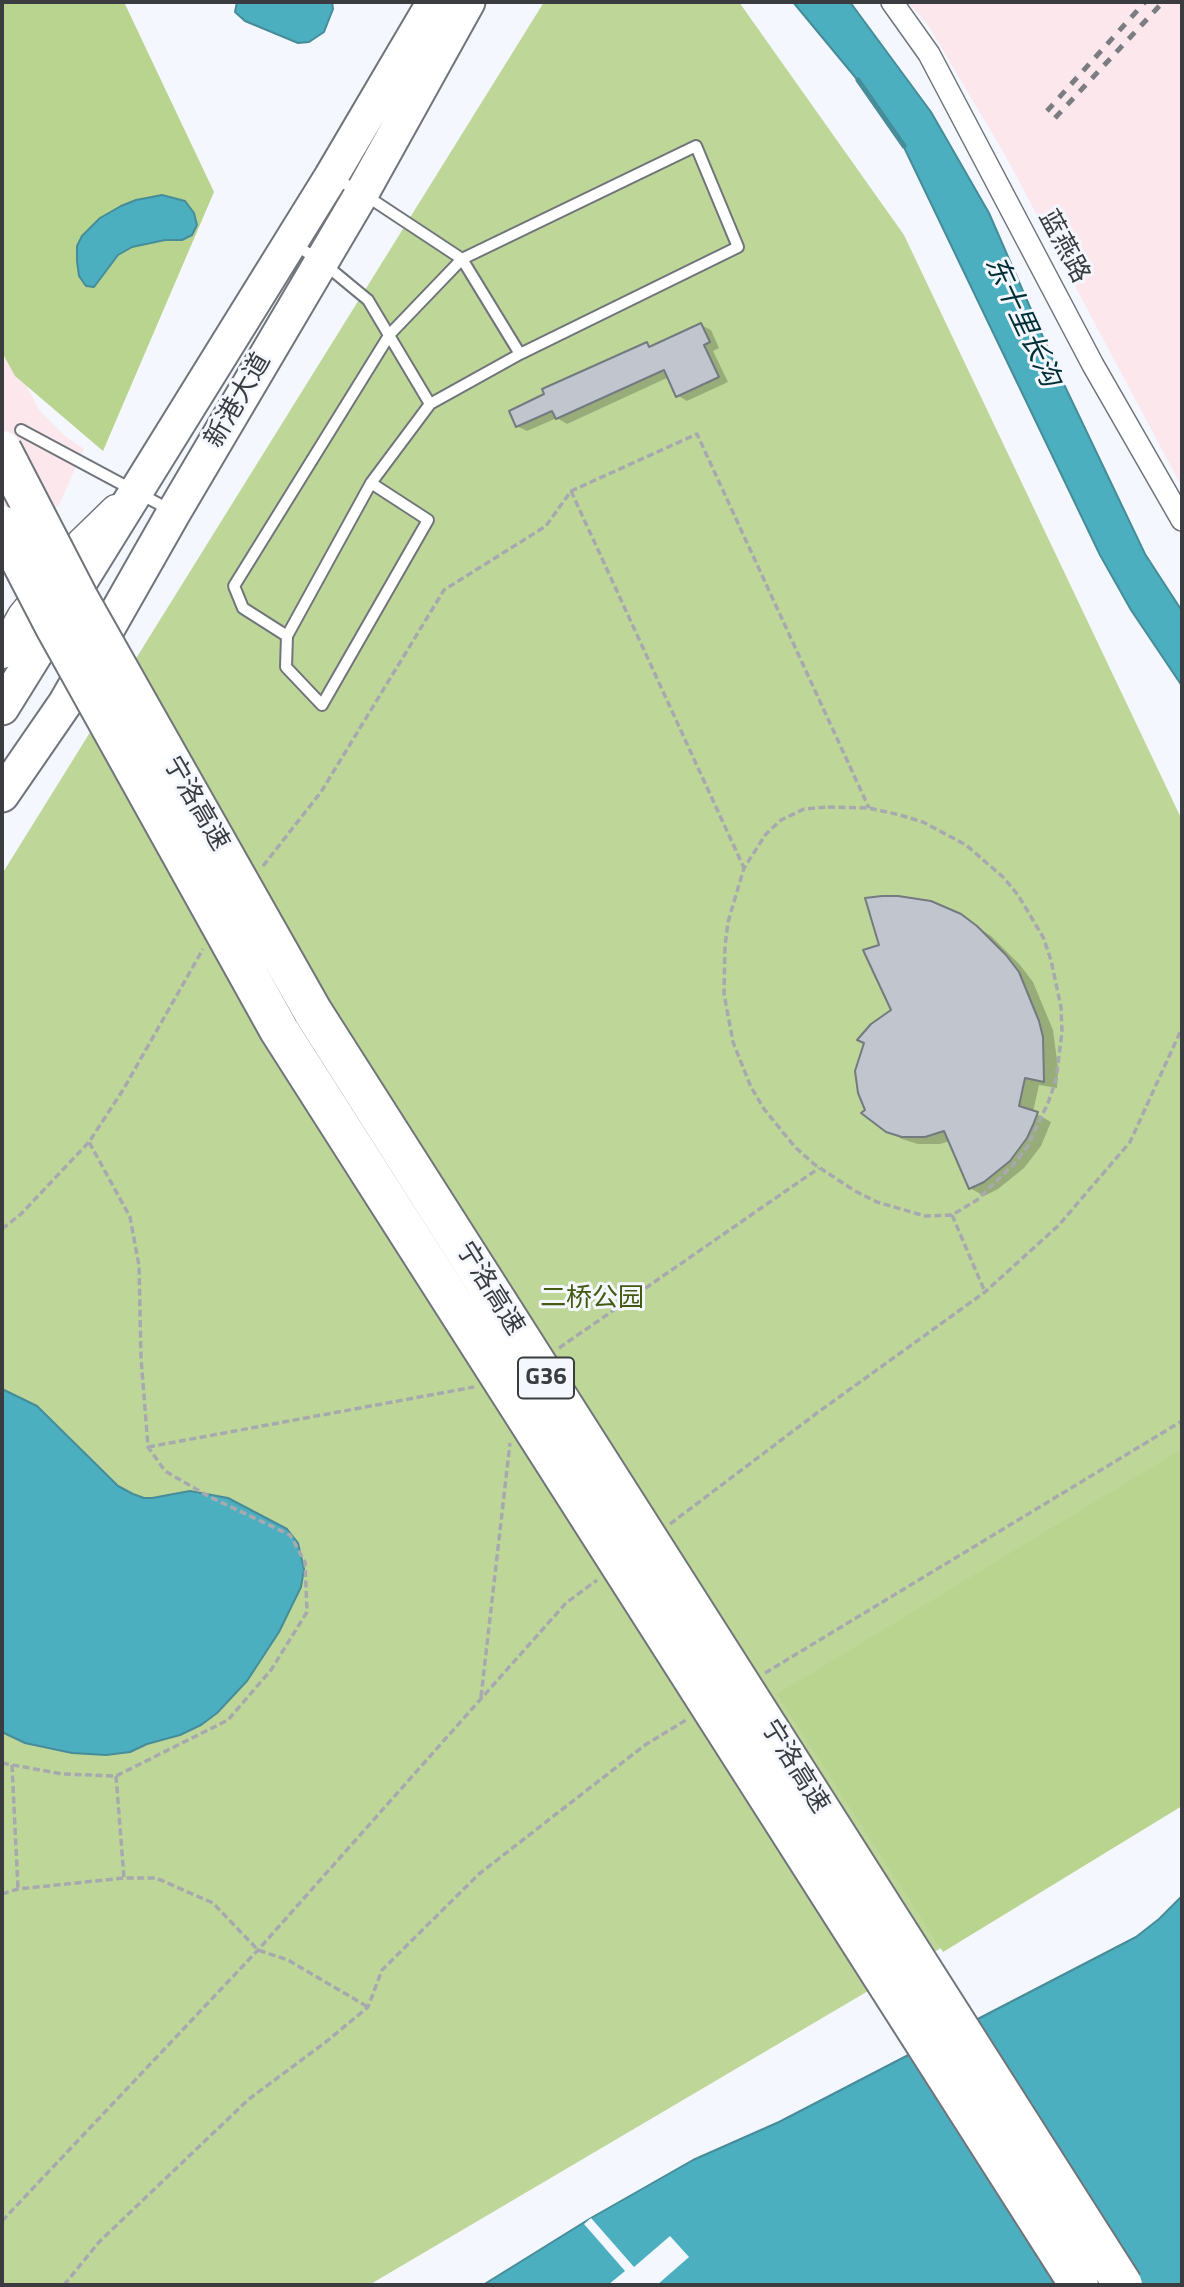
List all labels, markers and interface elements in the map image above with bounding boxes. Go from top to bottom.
street label: 蓝燕路 [1031,205,1095,289]
water label: 东十里长沟 [976,251,1066,393]
street label: 新港大道 [199,348,279,454]
street label: 宁洛高速 [155,751,235,857]
street label: 宁洛高速 [448,1237,530,1341]
park label: 二桥公园 [540,1284,644,1316]
road number: G36 [518,1358,574,1398]
street label: 宁洛高速 [753,1715,835,1819]

